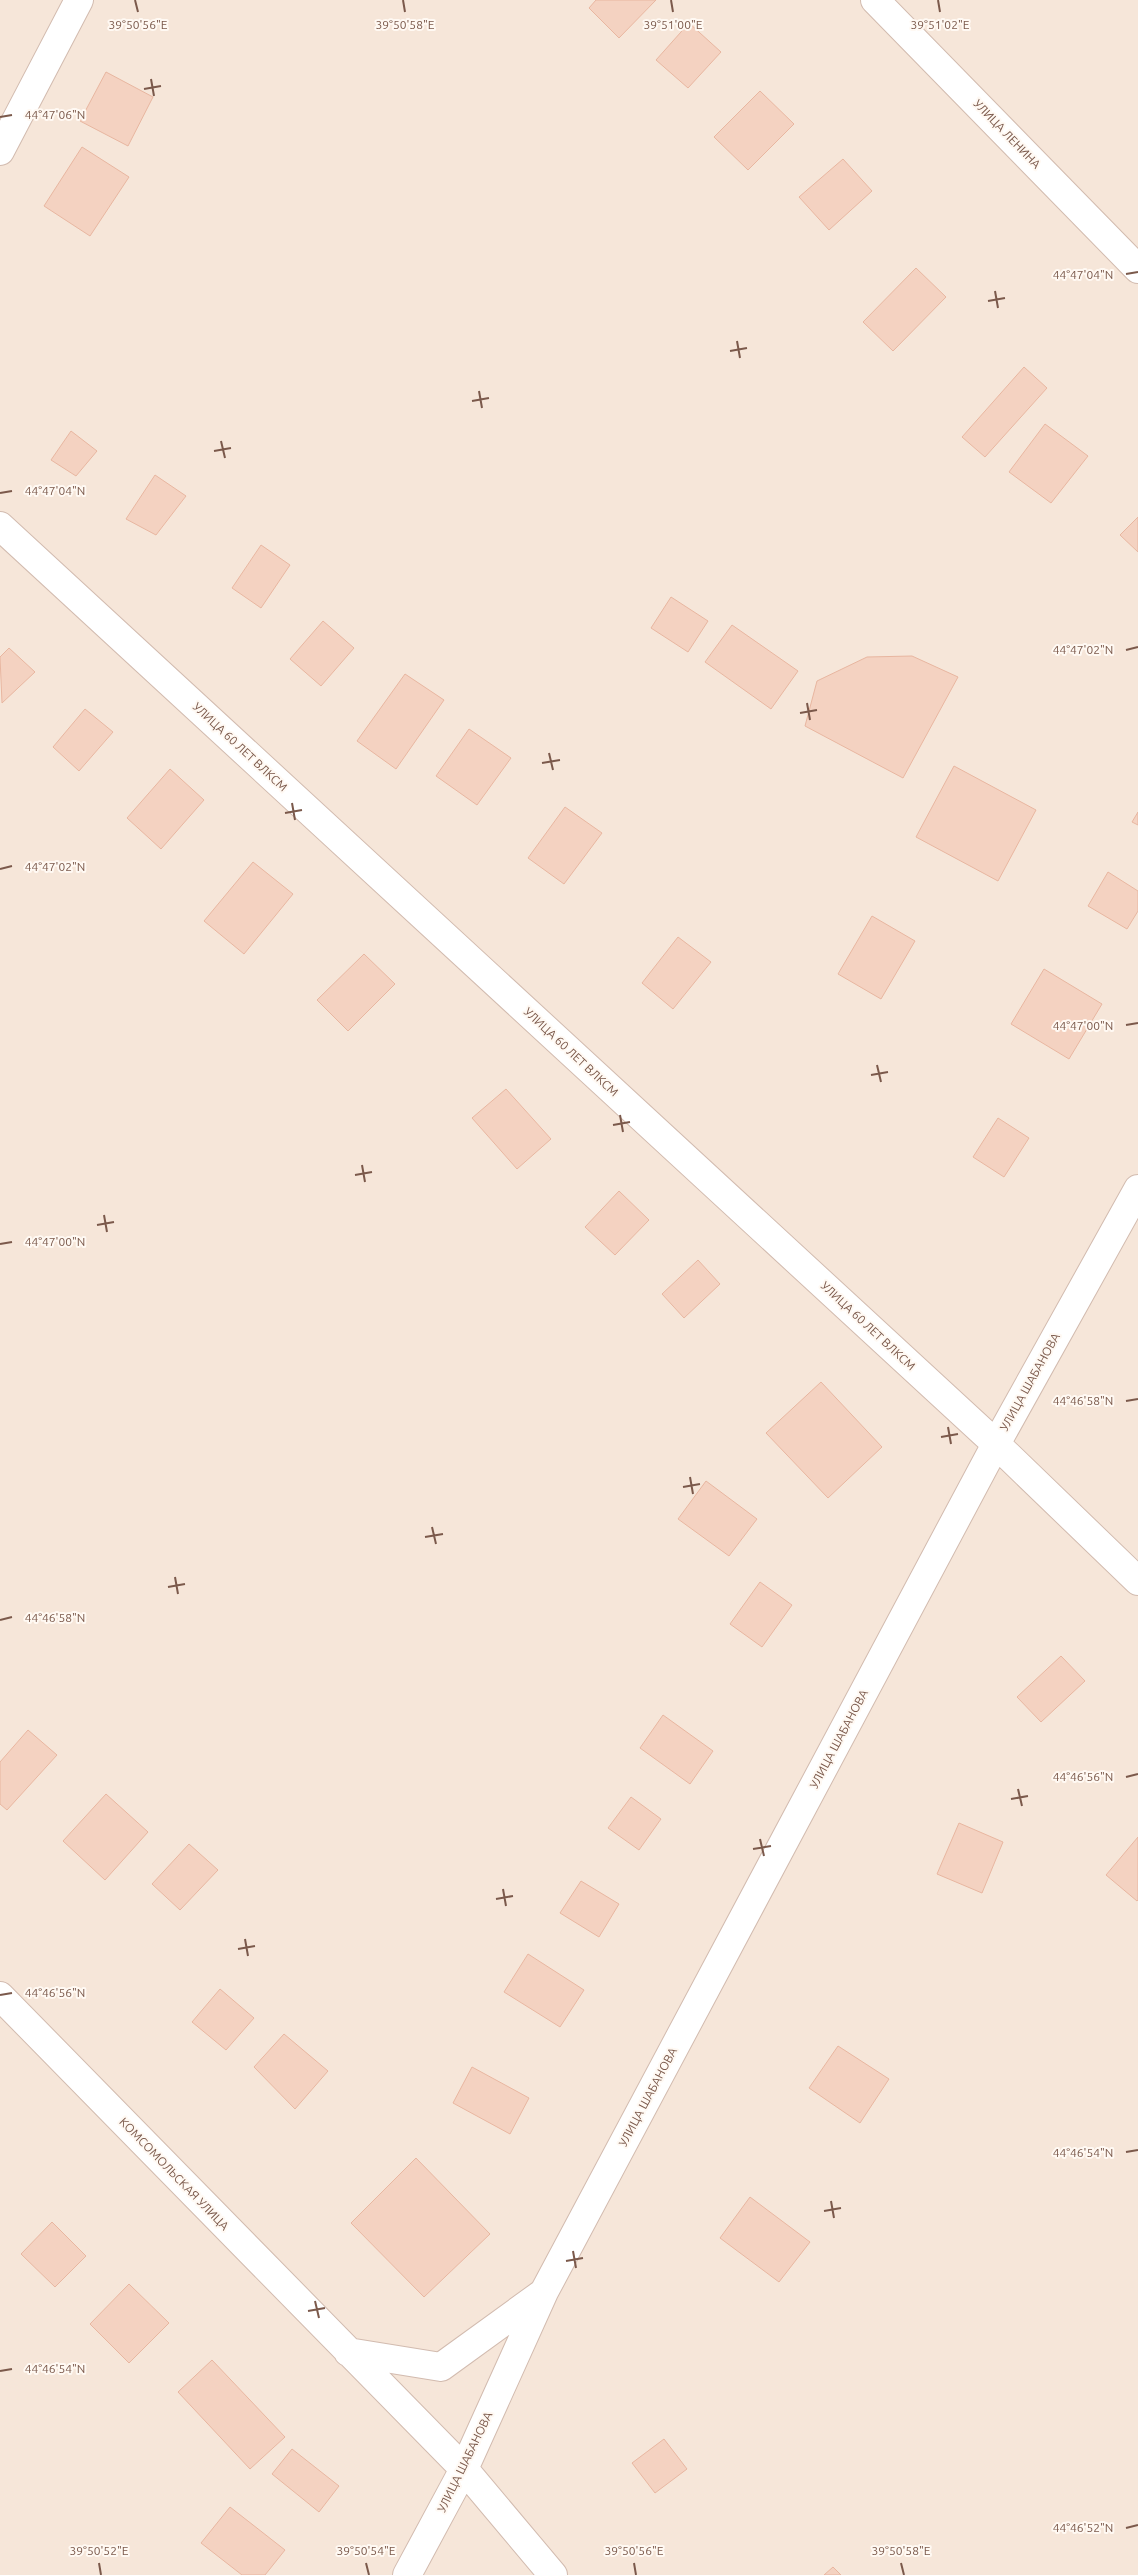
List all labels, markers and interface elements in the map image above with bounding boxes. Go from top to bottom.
text: 39°50'56"E [109,18,168,31]
text: 39°50'58"E [376,18,435,31]
text: 39°51'00"E [644,18,703,31]
text: 39°51'02"E [911,18,970,31]
street label: УЛИЦА ЛЕНИНА [971,97,1044,171]
text: 44°47'06"N [25,108,85,121]
text: 44°47'04"N [1053,268,1113,281]
text: 44°47'04"N [25,484,85,497]
text: 44°47'02"N [1053,643,1113,656]
street label: УЛИЦА 60 ЛЕТ ВЛКСМ [191,700,290,794]
text: 44°47'02"N [25,860,85,873]
street label: УЛИЦА 60 ЛЕТ ВЛКСМ [522,1005,621,1099]
text: 44°47'00"N [1053,1019,1113,1032]
text: 44°47'00"N [25,1235,85,1248]
street label: УЛИЦА 60 ЛЕТ ВЛКСМ [819,1279,918,1373]
street label: УЛИЦА ШАБАНОВА [997,1330,1062,1433]
text: 44°46'58"N [1053,1394,1113,1407]
text: 44°46'58"N [25,1611,85,1624]
street label: УЛИЦА ШАБАНОВА [807,1687,870,1790]
text: 44°46'56"N [1053,1770,1113,1783]
text: 44°46'56"N [25,1986,85,1999]
street label: УЛИЦА ШАБАНОВА [616,2045,679,2148]
street label: КОМСОМОЛЬСКАЯ УЛИЦА [117,2115,232,2233]
text: 44°46'54"N [1053,2146,1113,2159]
text: 44°46'54"N [25,2362,85,2375]
street label: УЛИЦА ШАБАНОВА [435,2409,495,2514]
text: 44°46'52"N [1053,2521,1113,2534]
text: 39°50'52"E [70,2544,129,2557]
text: 39°50'54"E [337,2544,396,2557]
text: 39°50'56"E [605,2544,664,2557]
text: 39°50'58"E [872,2544,931,2557]

